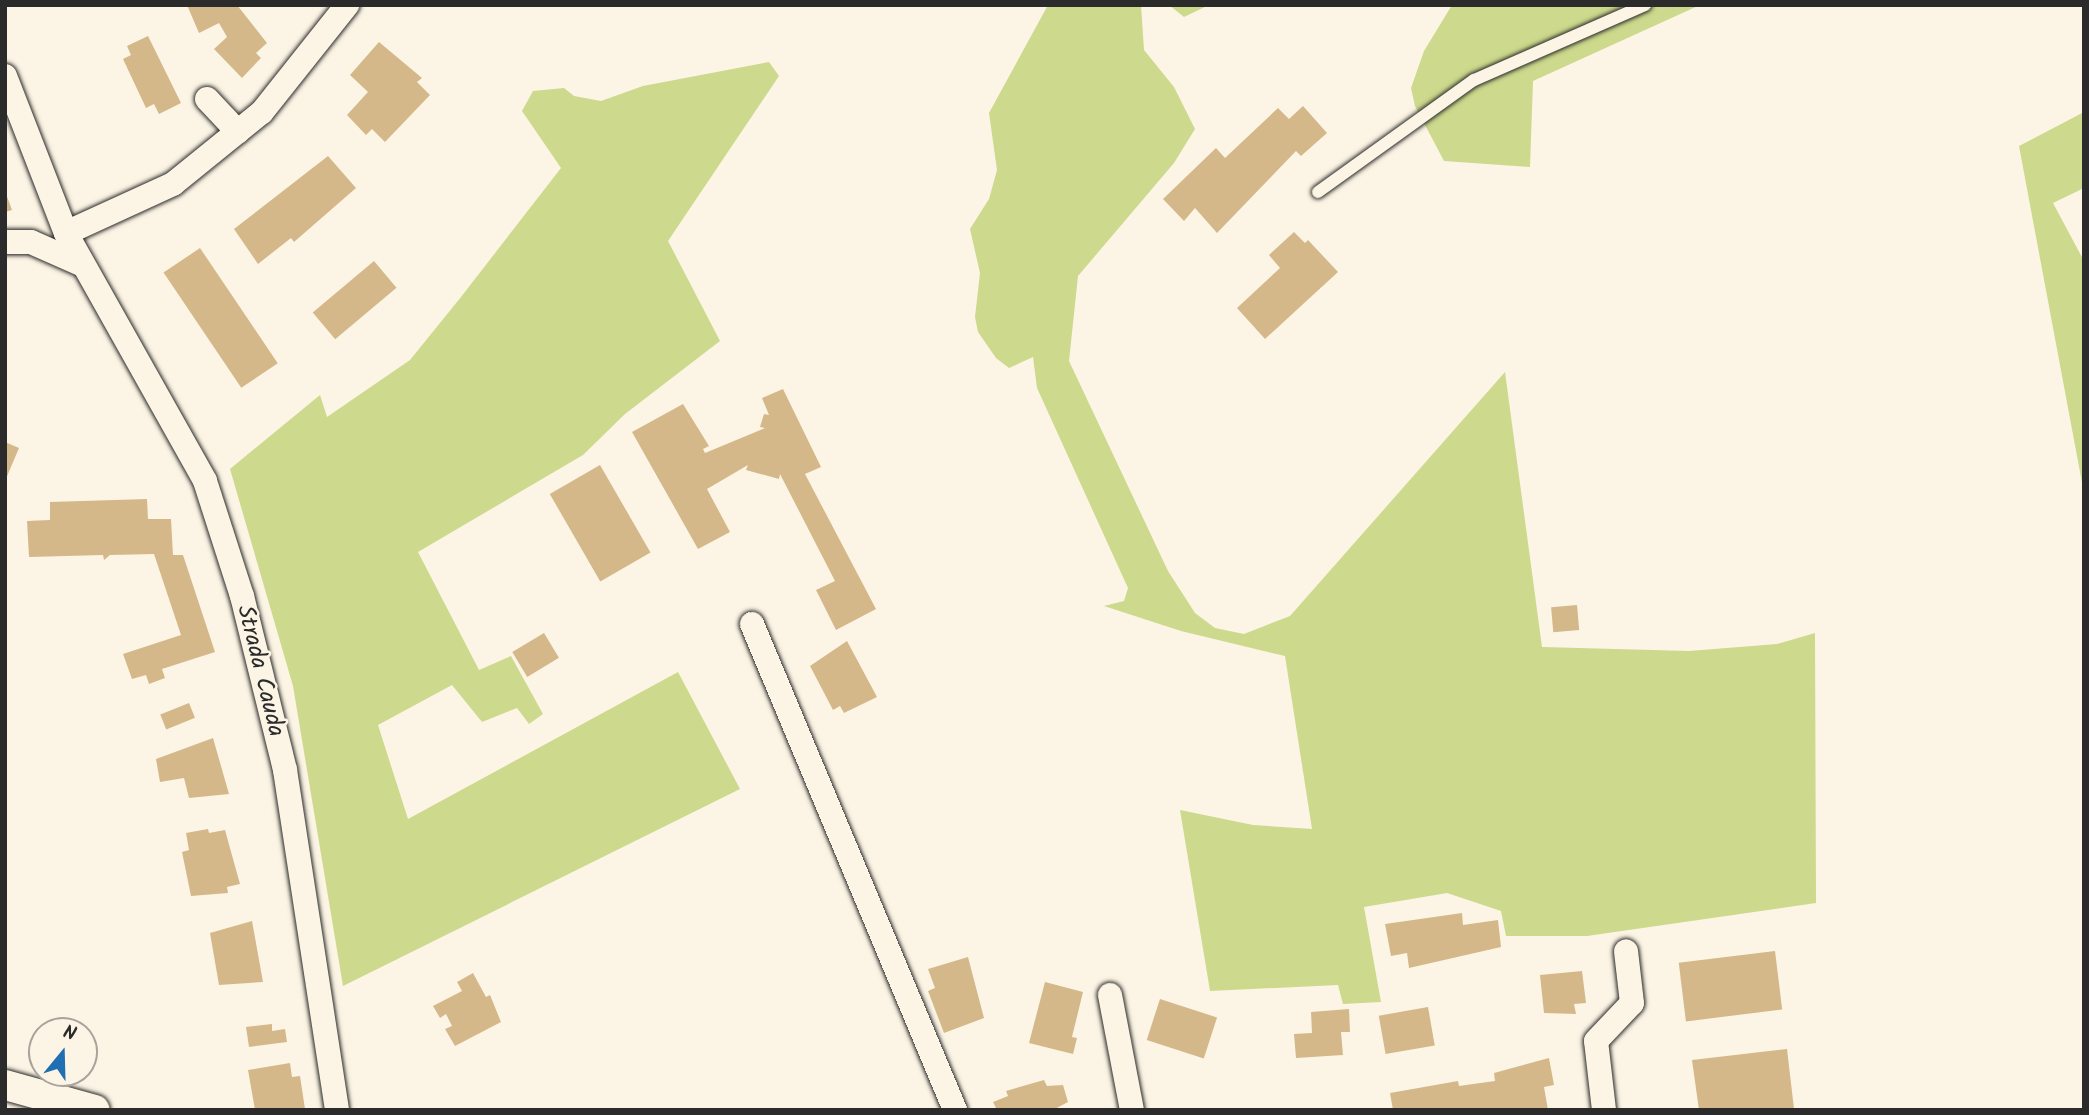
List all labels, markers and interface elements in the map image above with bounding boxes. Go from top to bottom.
street label: Strada Cauda [230,602,290,740]
north arrow [28,1017,98,1087]
text: N [59,1018,80,1050]

